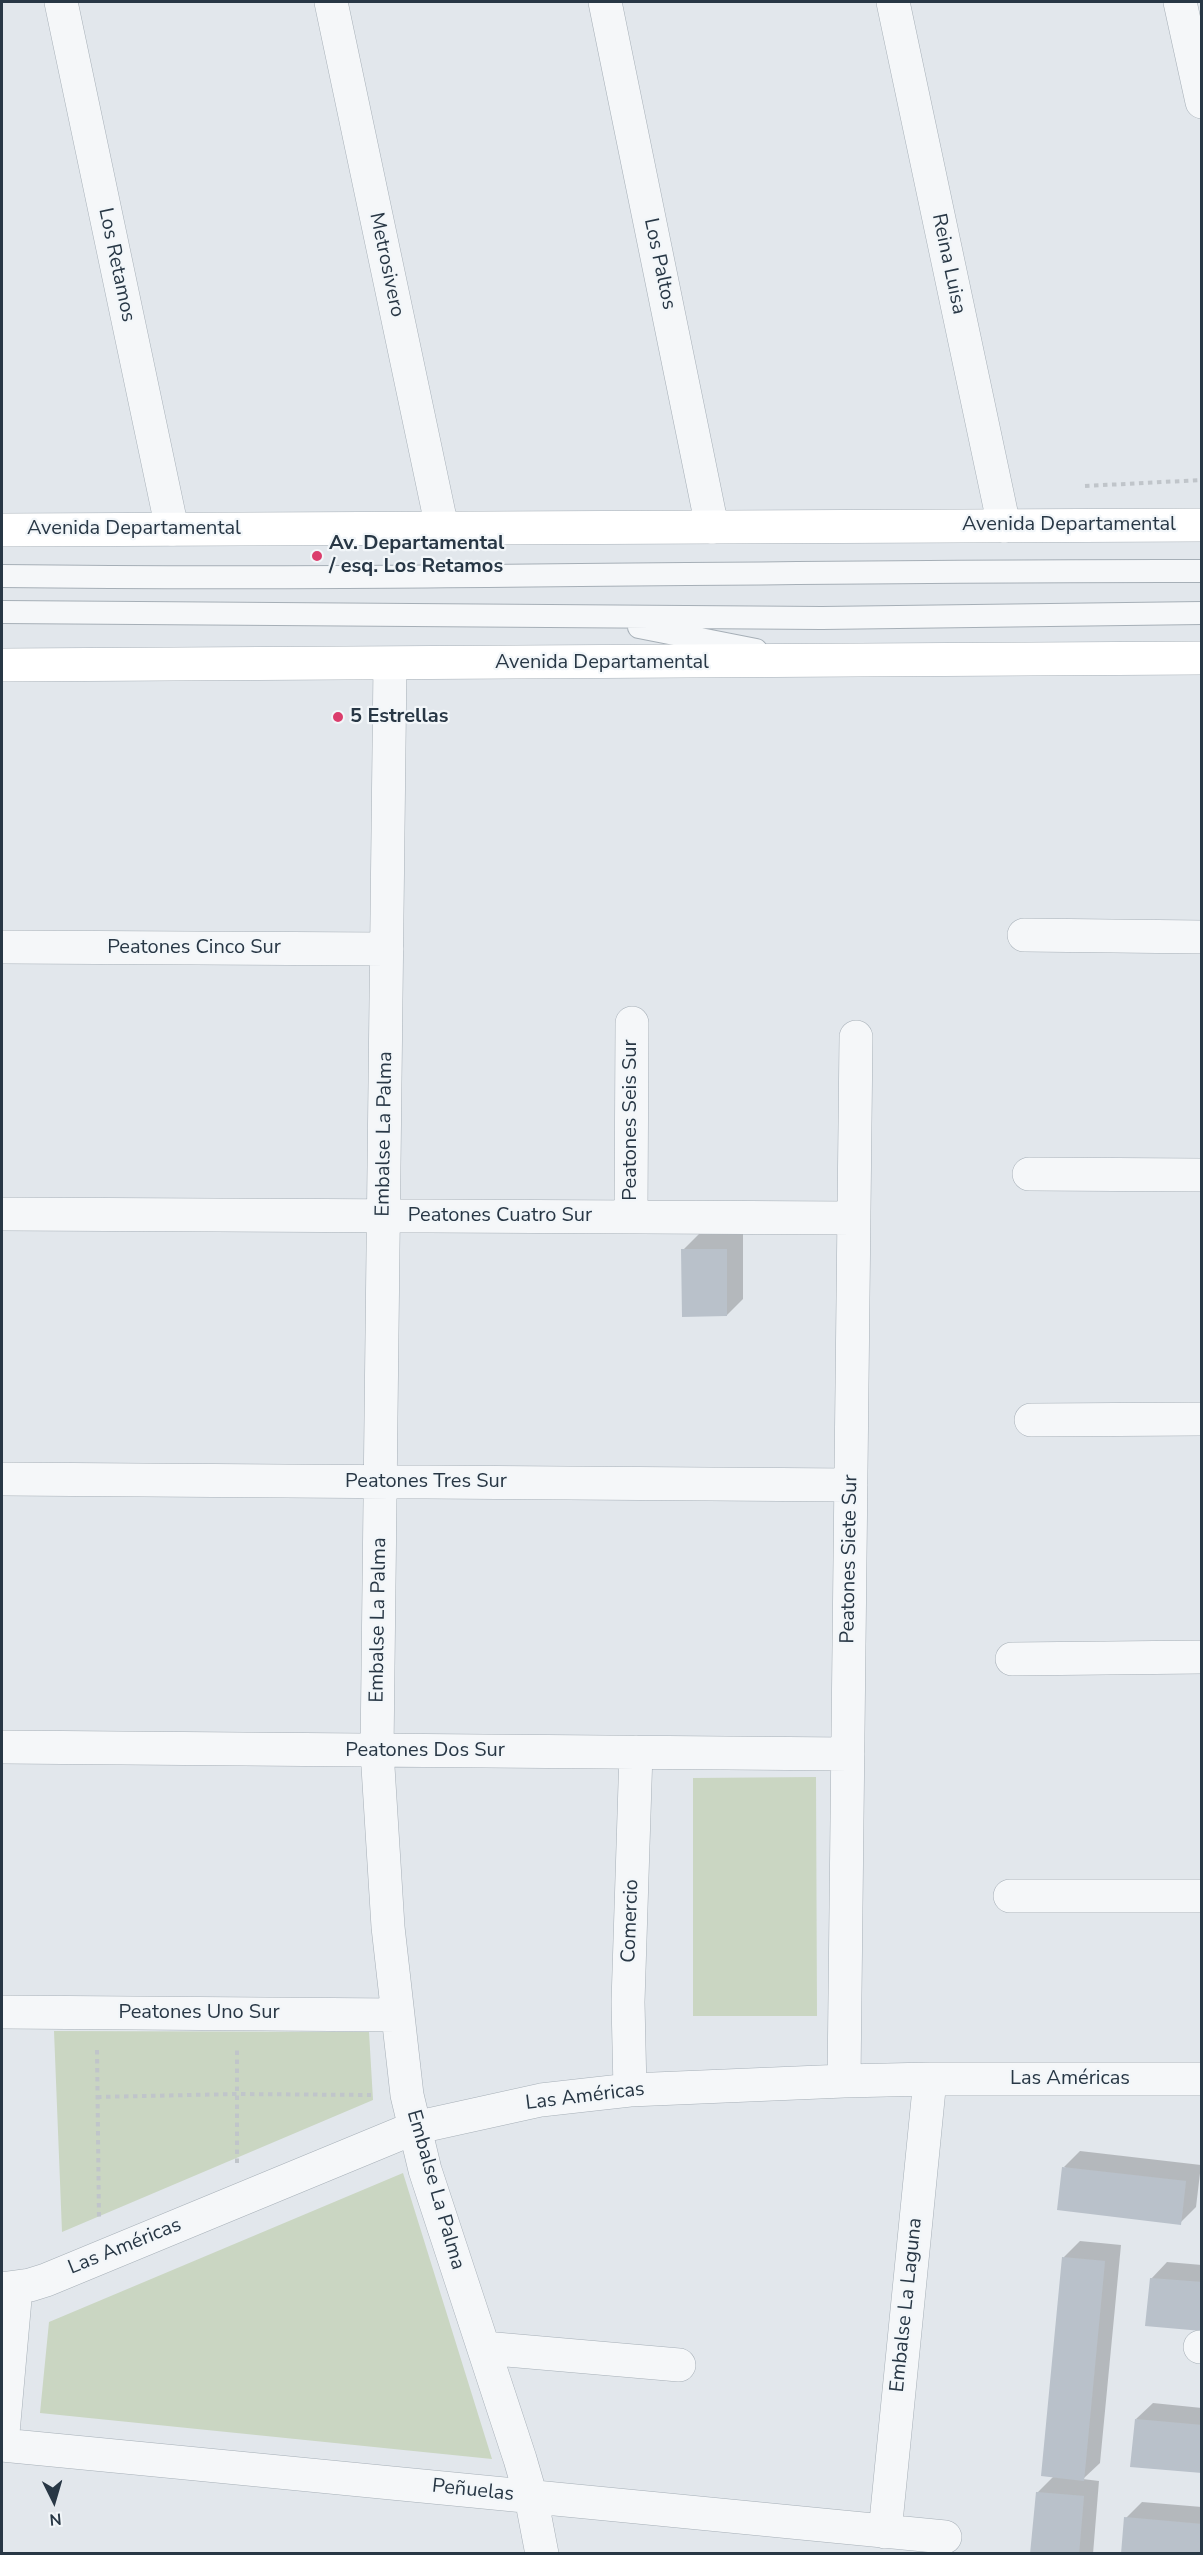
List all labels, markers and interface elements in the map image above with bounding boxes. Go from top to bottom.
street label: Los Retamos [92,206,140,324]
street label: Metrosivero [363,211,409,319]
street label: Reina Luisa [926,211,970,317]
street label: Los Paltos [638,216,680,312]
street label: Avenida Departamental [962,513,1176,537]
street label: Avenida Departamental [27,517,241,541]
place label: Av. Departamental / esq. Los Retamos [329,532,504,579]
marker: Av. Departamental / esq. Los Retamos [310,549,324,563]
street label: Avenida Departamental [495,651,709,675]
place label: 5 Estrellas [350,705,449,729]
marker: 5 Estrellas [331,710,345,724]
street label: Peatones Cinco Sur [107,936,281,960]
street label: Peatones Seis Sur [619,1039,643,1201]
street label: Embalse La Palma [372,1051,398,1217]
street label: Peatones Cuatro Sur [408,1204,592,1228]
street label: Peatones Tres Sur [345,1470,507,1494]
street label: Peatones Siete Sur [837,1474,863,1644]
street label: Embalse La Palma [366,1537,392,1703]
street label: Peatones Dos Sur [345,1739,505,1763]
street label: Comercio [618,1879,644,1963]
street label: Peatones Uno Sur [118,2001,280,2025]
street label: Las Américas [1010,2067,1130,2091]
street label: Las Américas [524,2078,646,2116]
street label: Embalse La Palma [401,2107,469,2273]
street label: Las Américas [65,2213,185,2281]
street label: Embalse La Laguna [886,2217,928,2393]
north arrow [24,2471,84,2531]
street label: Peñuelas [431,2475,515,2507]
text: N [49,2507,62,2530]

